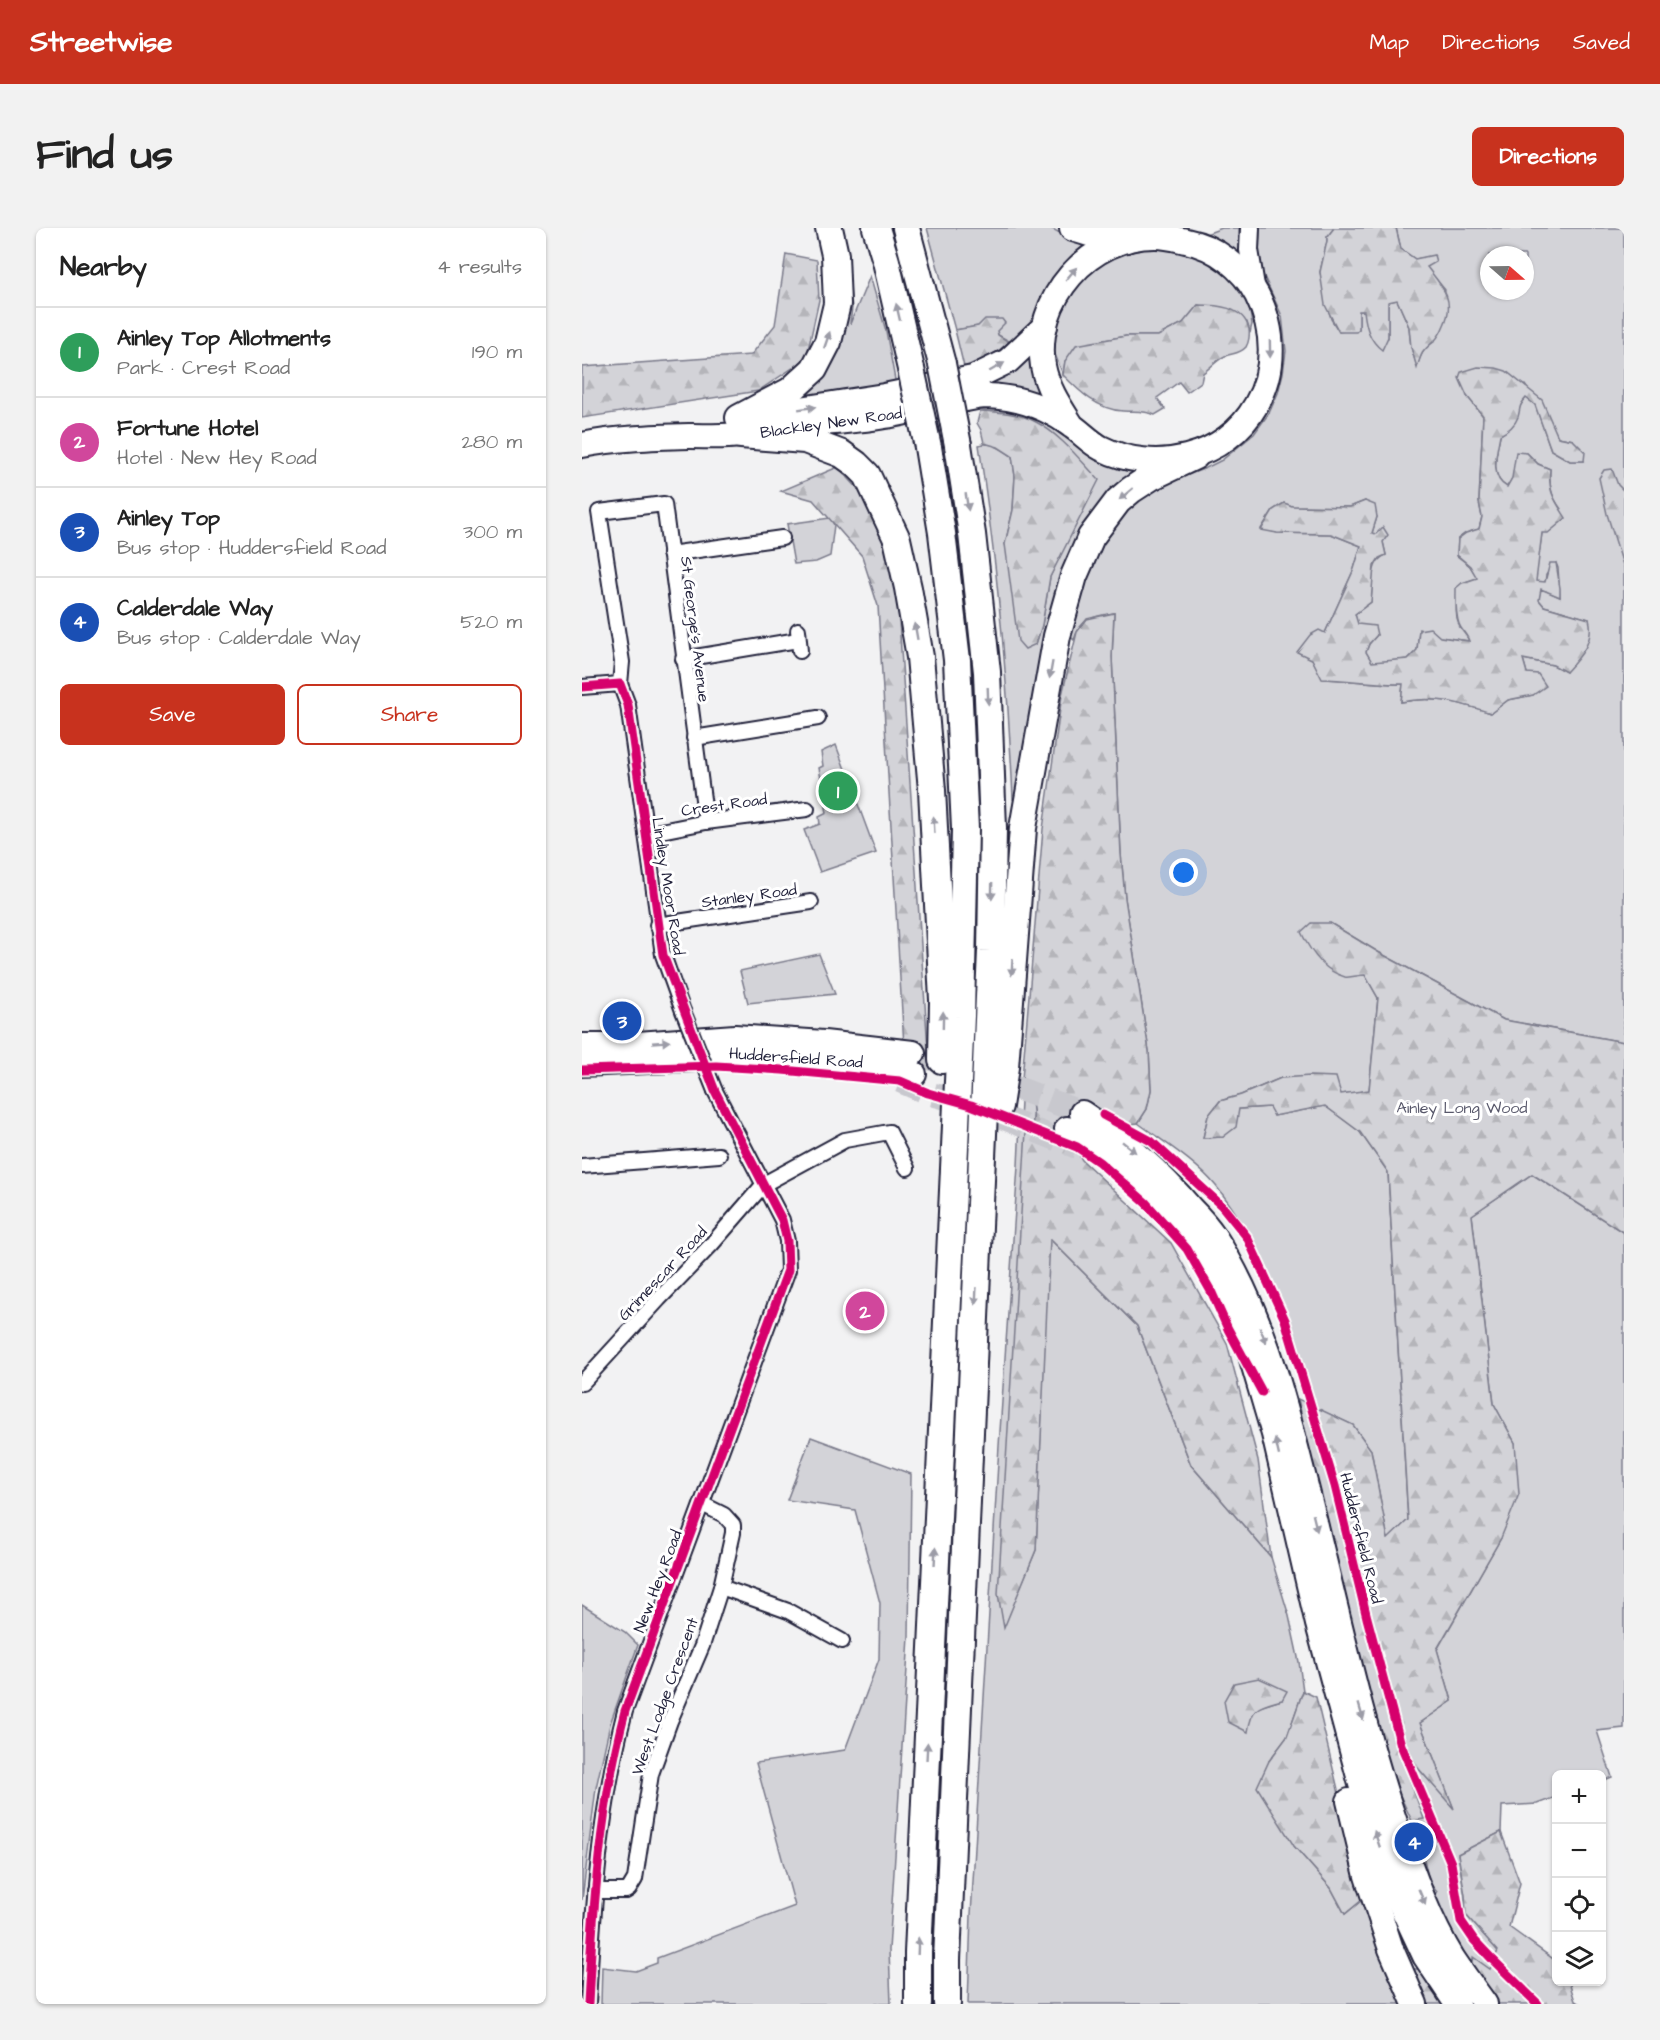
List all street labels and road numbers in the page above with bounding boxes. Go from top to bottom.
street label: Blackley New Road [759,402,904,445]
street label: St George's Avenue [674,555,715,704]
street label: Crest Road [680,788,768,822]
street label: Lindley Moor Road [645,816,690,957]
street label: Stanley Road [700,878,798,915]
street label: Huddersfield Road [728,1042,864,1074]
street label: Grimescar Road [613,1222,712,1326]
street label: Huddersfield Road [1334,1470,1388,1606]
street label: New Hey Road [628,1527,689,1636]
street label: West Lodge Crescent [626,1614,705,1779]

